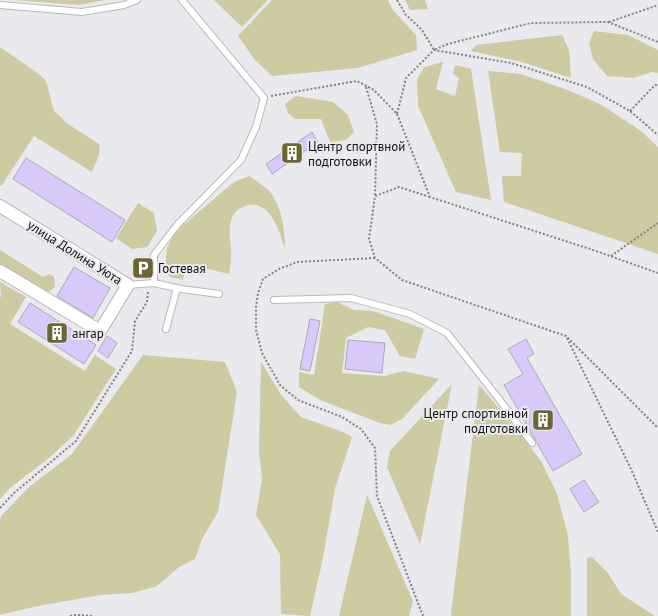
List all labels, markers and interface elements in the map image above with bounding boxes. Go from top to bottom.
place label: Центр спортвной подготовки [308,138,405,170]
building icon: Центр спортвной подготовки [279,140,305,166]
street label: улица Долина Уюта [24,216,125,289]
parking icon: Гостевая [130,255,156,281]
place label: Гостевая [158,260,206,277]
building icon: ангар [44,320,70,346]
place label: ангар [72,325,104,342]
place label: Центр спортивной подготовки [424,405,528,437]
building icon: Центр спортивной подготовки [530,407,556,433]

